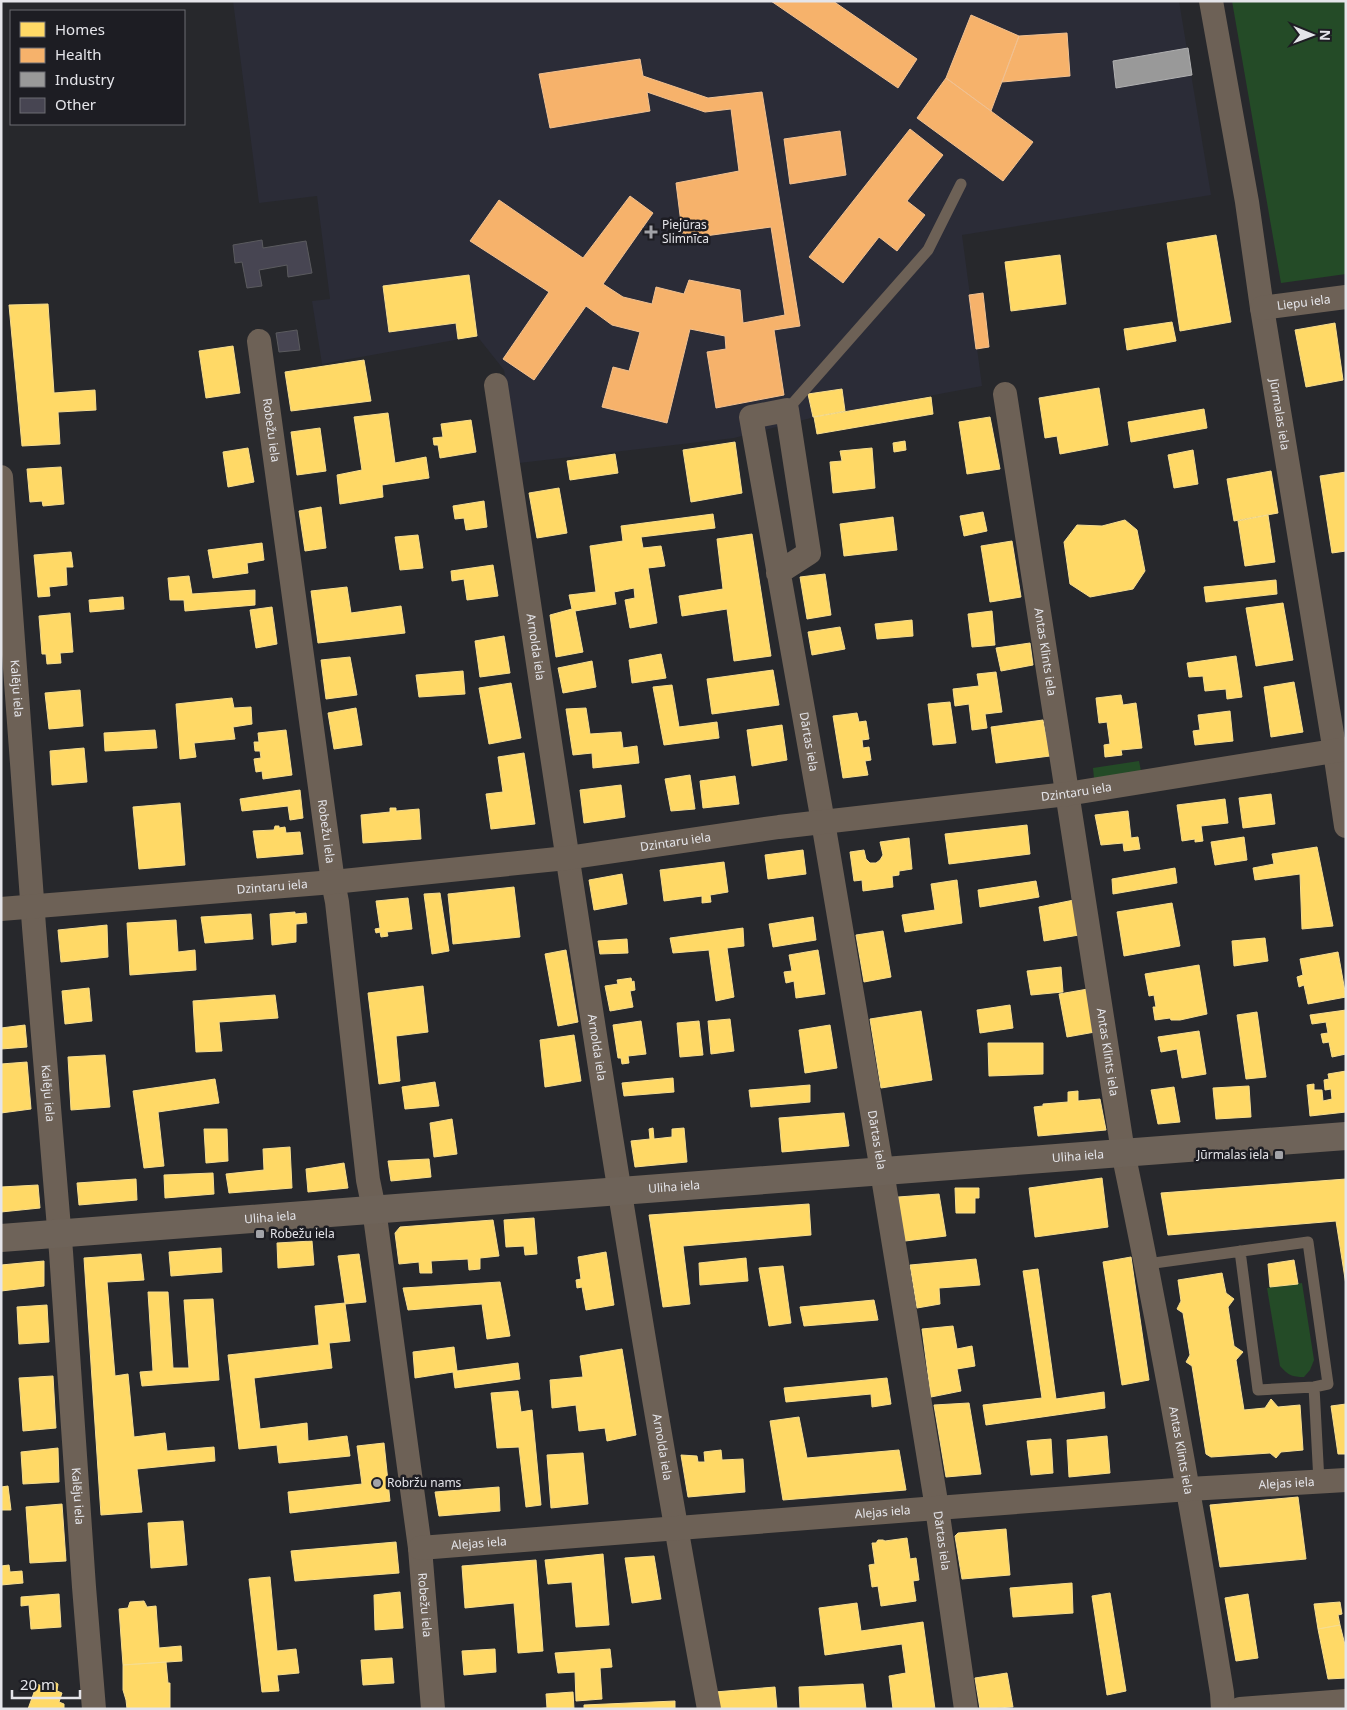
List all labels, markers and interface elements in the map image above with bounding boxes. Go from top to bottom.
legend [10,10,185,125]
north arrow [1287,10,1337,60]
text: Homes [55,19,105,39]
text: N [1316,29,1335,41]
text: Health [55,44,102,64]
text: Industry [55,69,115,89]
text: Other [55,94,96,114]
place label: Piejūras Slimnīca [662,216,709,247]
marker: Piejūras Slimnīca [644,225,658,239]
street label: Liepu iela [1276,290,1331,314]
street label: Jūrmalas iela [1266,376,1294,451]
street label: Robežu iela [259,397,284,463]
street label: Antas Klints iela [1030,607,1061,697]
street label: Arnolda iela [523,612,549,682]
street label: Kalēju iela [6,659,28,718]
street label: Dārtas iela [796,710,823,773]
street label: Dzintaru iela [1040,778,1113,805]
street label: Robežu iela [314,798,339,865]
street label: Dzintaru iela [639,828,712,855]
street label: Dzintaru iela [236,875,308,898]
street label: Antas Klints iela [1093,1007,1123,1097]
street label: Arnolda iela [584,1013,611,1082]
street label: Kalēju iela [37,1064,59,1123]
street label: Dārtas iela [864,1109,891,1171]
street label: Uliha iela [1051,1145,1104,1166]
place label: Jūrmalas iela [1196,1146,1269,1163]
marker: Jūrmalas iela [1273,1149,1285,1161]
street label: Uliha iela [647,1176,701,1197]
street label: Uliha iela [244,1207,297,1228]
place label: Robežu iela [270,1225,335,1242]
marker: Robežu iela [254,1228,266,1240]
street label: Antas Klints iela [1165,1405,1198,1496]
street label: Arnolda iela [649,1412,677,1482]
street label: Kalēju iela [68,1467,89,1525]
street label: Alejas iela [1258,1473,1315,1493]
place label: Robržu nams [387,1474,462,1491]
marker: Robržu nams [371,1477,383,1489]
street label: Alejas iela [854,1501,911,1522]
street label: Dārtas iela [929,1510,955,1572]
street label: Alejas iela [450,1532,507,1554]
street label: Robežu iela [414,1572,436,1638]
scale bar [12,1668,80,1700]
text: 20 m [20,1674,55,1694]

